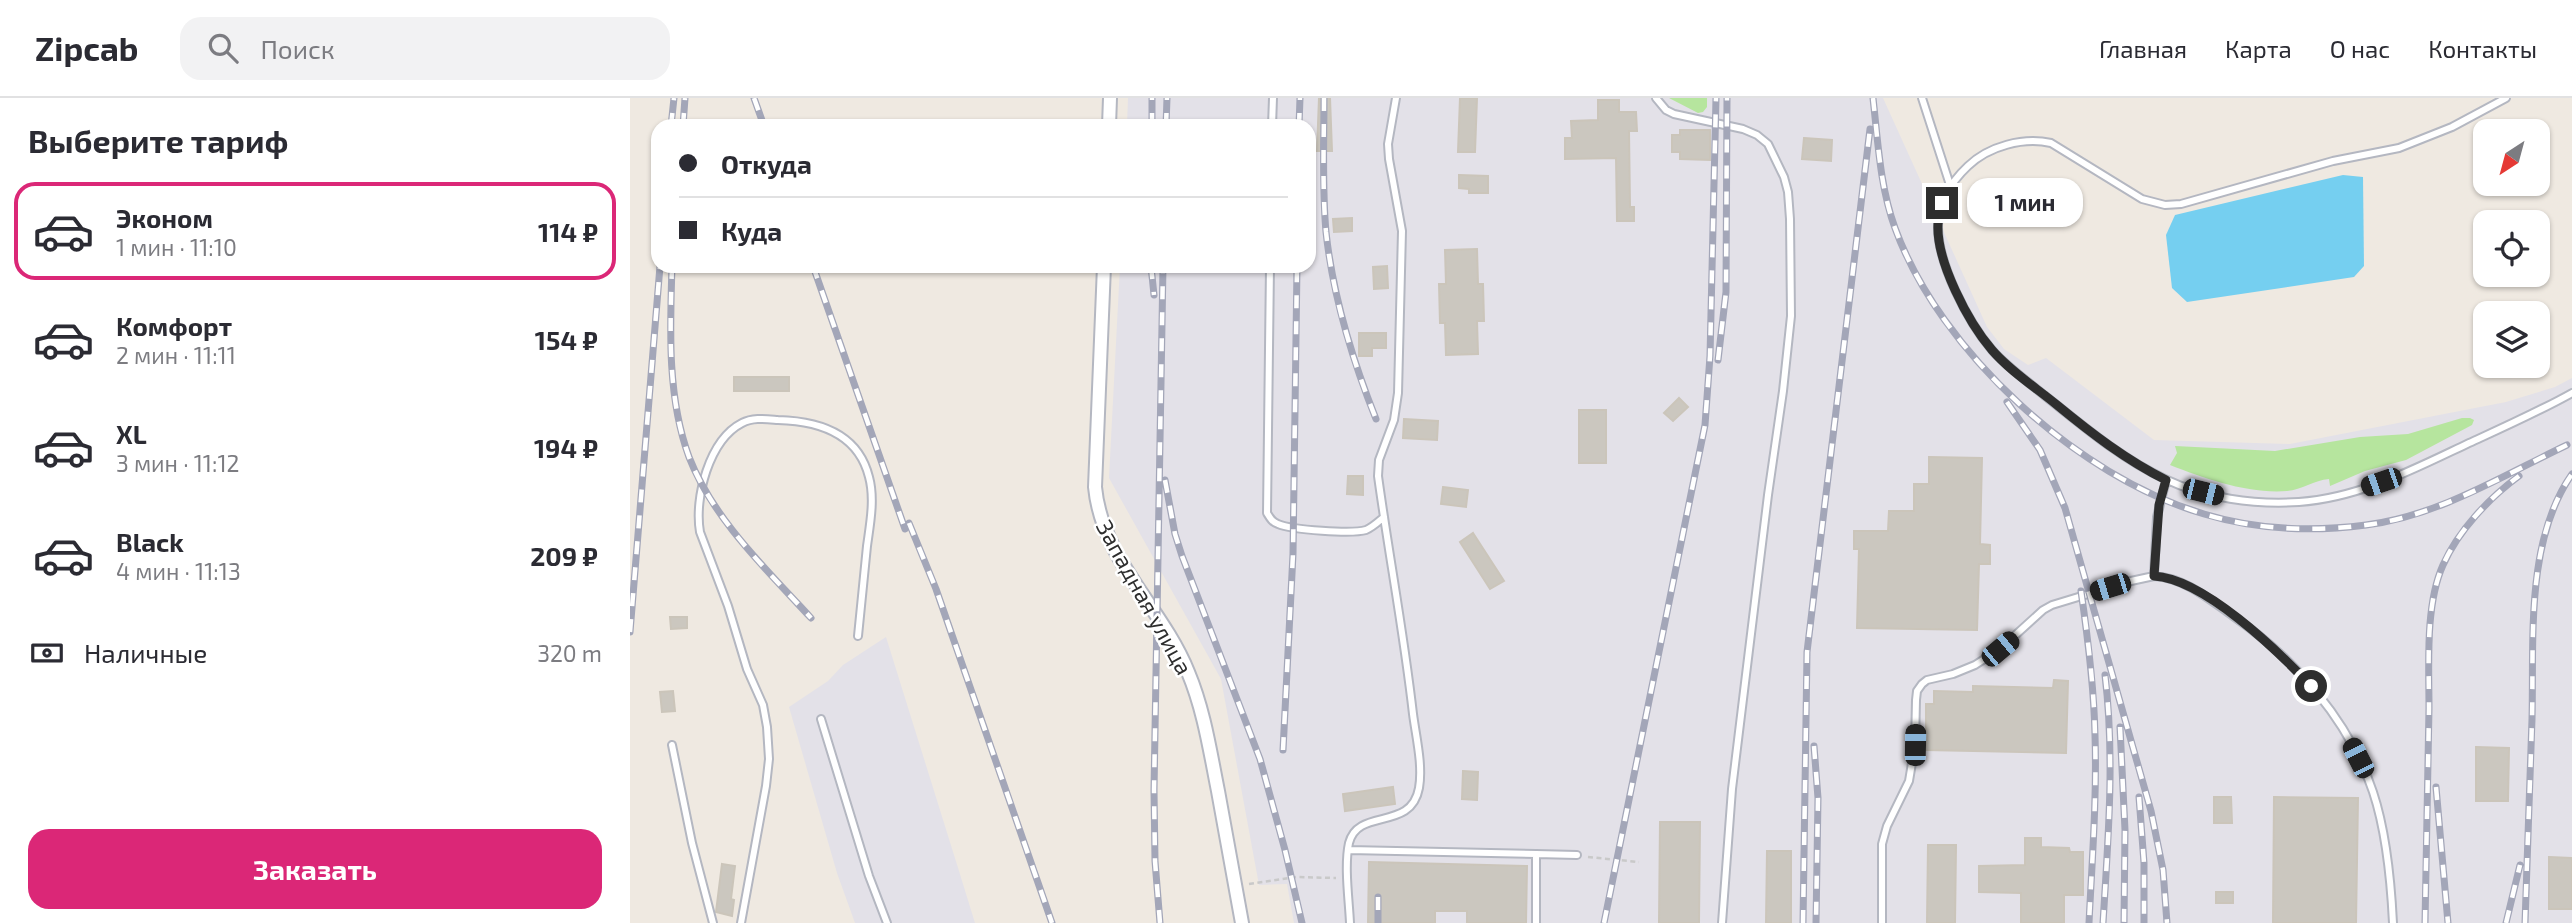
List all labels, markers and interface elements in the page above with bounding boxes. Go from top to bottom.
search box [180,17,670,80]
text: Zipcab [35,28,138,68]
icon: search [204,29,242,67]
text: Поиск [260,33,335,64]
text: Главная [2099,34,2187,63]
text: Карта [2225,34,2292,63]
text: О нас [2330,34,2390,63]
text: Контакты [2428,34,2537,63]
north arrow [2473,119,2550,196]
map controls [2473,119,2550,378]
text: Выберите тариф [28,121,288,159]
text: Откуда [721,148,812,179]
callout: 1 мин [1966,178,2082,228]
route end [1926,187,1958,219]
text: 1 мин [1995,188,2055,216]
icon: car [32,200,95,263]
text: Эконом [116,202,213,233]
button: locate [2473,210,2550,287]
text: Куда [721,215,782,246]
text: 114 ₽ [538,216,598,247]
text: 1 мин · 11:10 [116,233,237,261]
button: layers [2473,301,2550,378]
icon: car [32,308,95,371]
text: Комфорт [116,310,232,341]
text: 154 ₽ [535,324,598,355]
text: 2 мин · 11:11 [116,341,236,369]
icon: car [32,416,95,479]
text: XL [116,418,147,449]
text: 194 ₽ [534,432,598,463]
text: 3 мин · 11:12 [116,449,240,477]
car [2358,465,2405,499]
car [2181,477,2226,507]
street label: Западная улица [1090,515,1199,680]
icon: car [32,524,95,587]
text: Black [116,526,184,557]
text: 209 ₽ [530,540,598,571]
text: 4 мин · 11:13 [116,557,241,585]
car [2087,571,2134,603]
car [1978,627,2023,671]
icon: cash [28,634,66,672]
text: Наличные [84,637,207,668]
text: 320 m [537,639,602,667]
route start [2295,670,2327,702]
car [1905,724,1926,766]
car [2340,735,2377,781]
button: Заказать [28,829,602,909]

